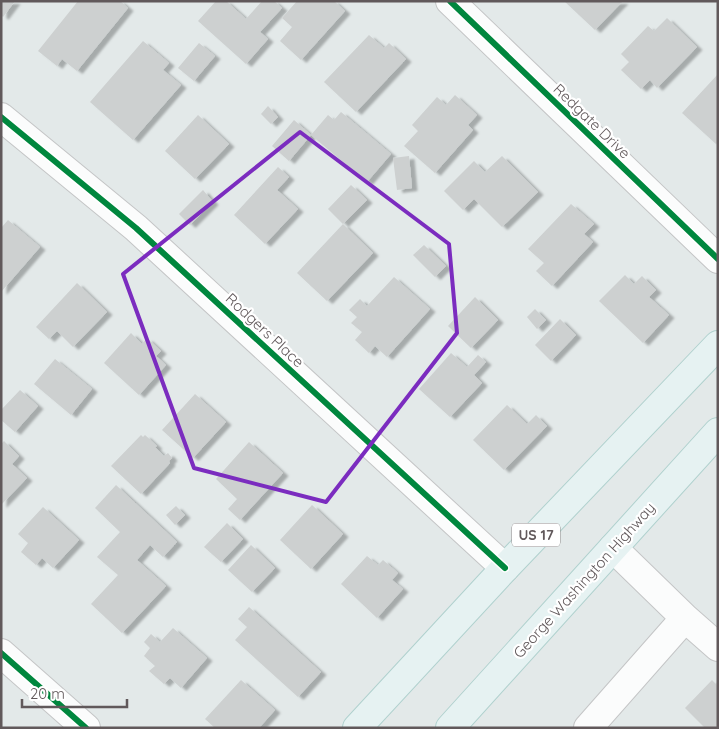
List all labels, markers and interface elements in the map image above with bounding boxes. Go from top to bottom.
street label: Redgate Drive [550,80,634,162]
street label: Rodgers Place [222,289,308,371]
street label: George Washington Highway [509,498,659,662]
road number: US 17 [512,524,560,546]
scale bar [22,676,128,708]
text: 20 m [30,684,65,703]

